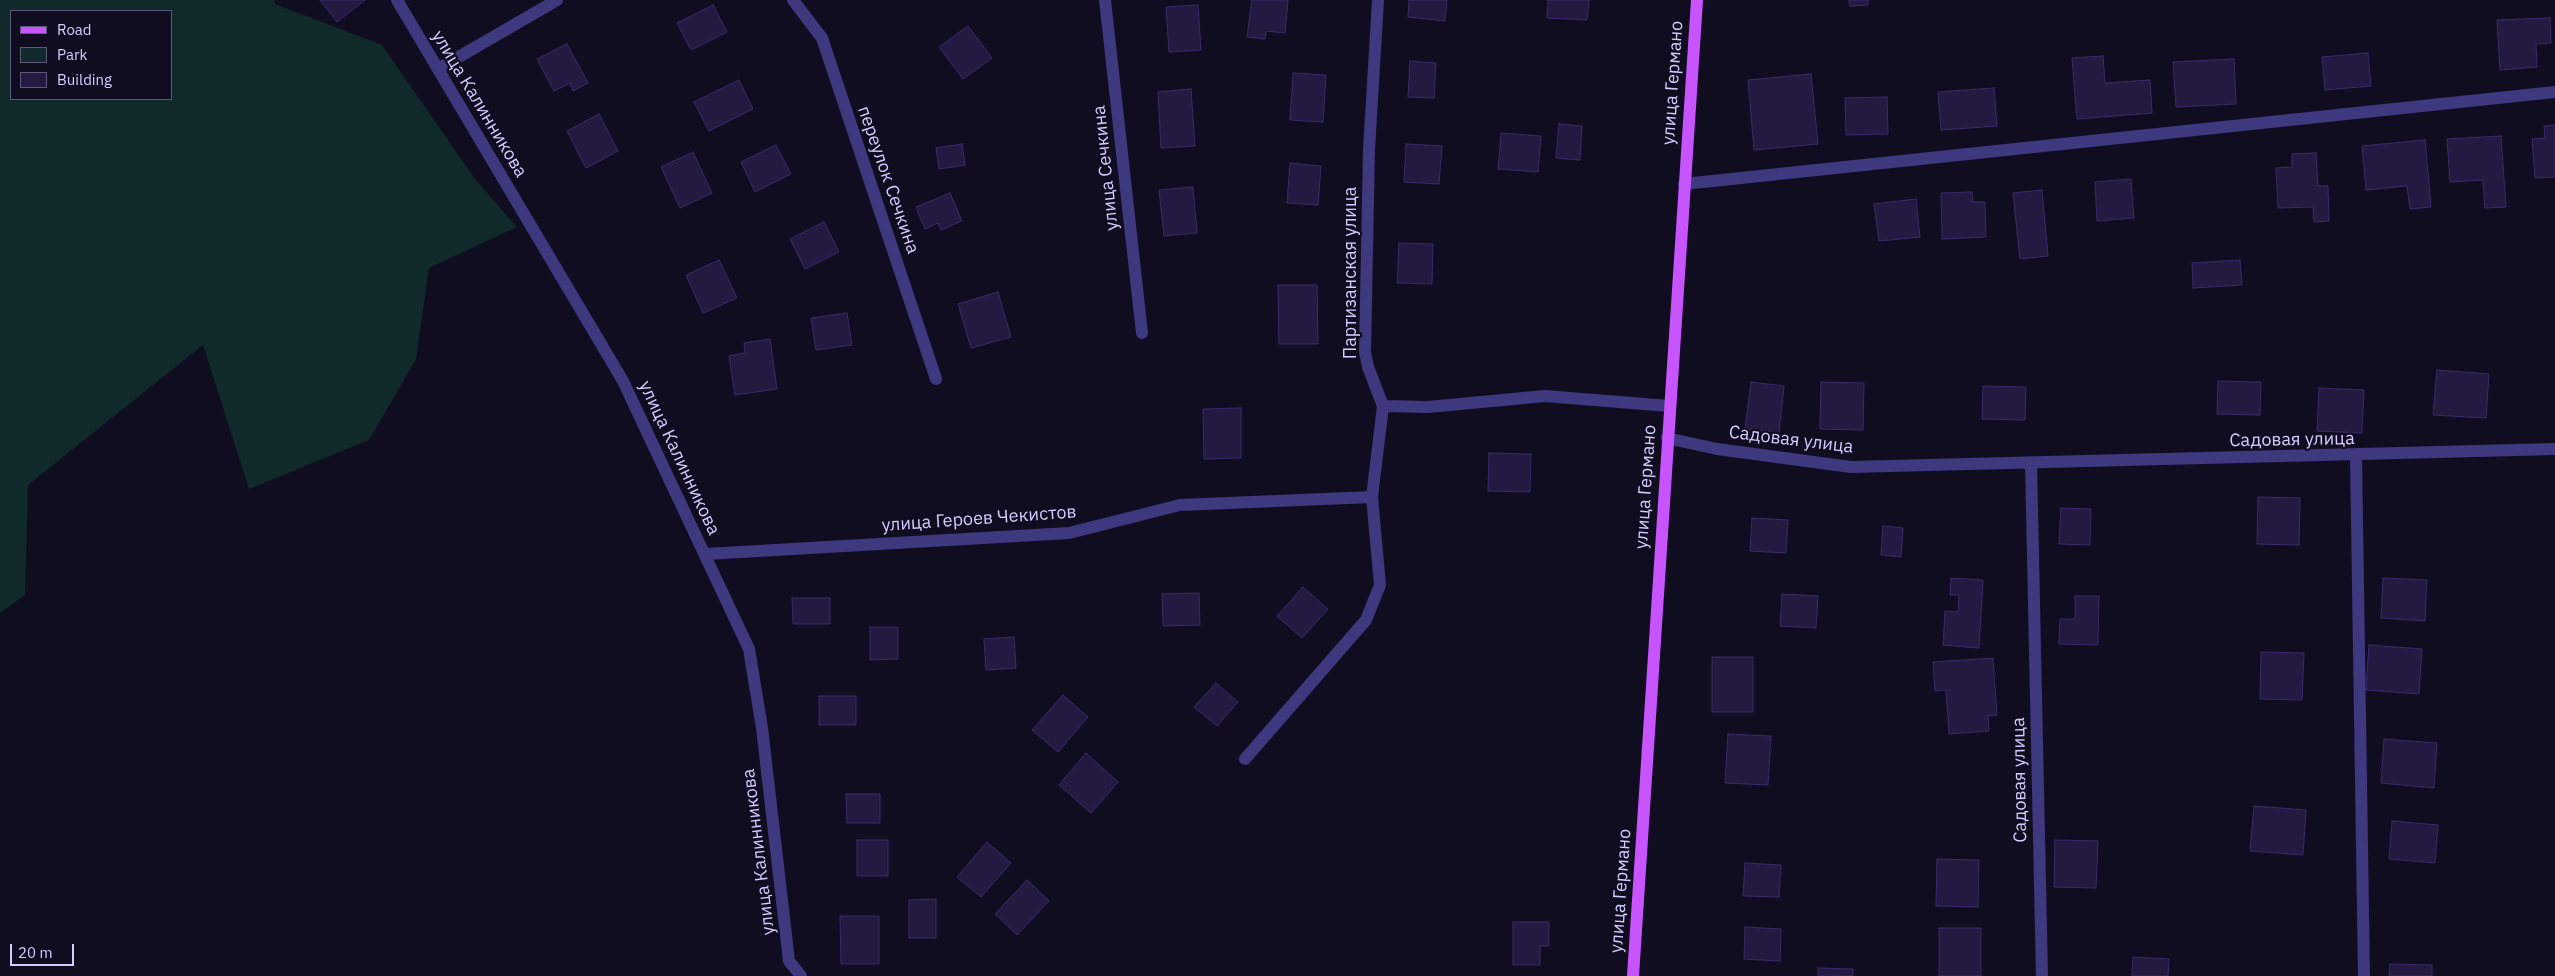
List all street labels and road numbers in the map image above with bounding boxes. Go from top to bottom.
street label: улица Германо [1658,20,1688,146]
street label: улица Калинникова [427,27,531,181]
street label: переулок Сечкина [853,103,923,257]
street label: улица Сечкина [1089,104,1123,232]
street label: Партизанская улица [1340,187,1362,359]
street label: улица Калинникова [634,378,724,538]
street label: Садовая улица [1727,422,1855,458]
street label: улица Германо [1631,424,1661,550]
street label: Садовая улица [2229,428,2355,452]
street label: улица Героев Чекистов [881,501,1077,537]
street label: Садовая улица [2008,717,2032,843]
street label: улица Калинникова [738,768,780,936]
street label: улица Германо [1606,828,1636,954]

